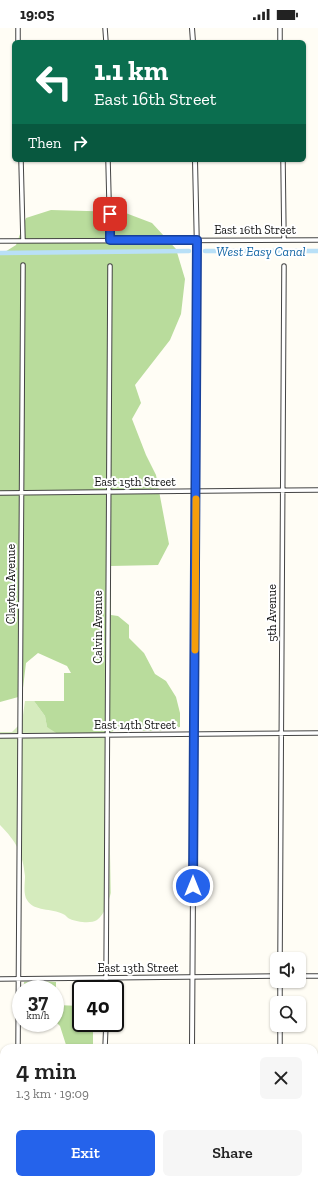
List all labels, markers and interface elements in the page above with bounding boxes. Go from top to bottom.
text: 19:05 [20,5,54,23]
text: 1.1 km [94,54,168,87]
icon: left [28,56,80,108]
text: East 16th Street [94,88,217,110]
icon: right [69,132,91,154]
text: Then [28,134,61,152]
pin [93,197,127,231]
icon: arrive [99,203,121,225]
street label: East 16th Street [214,223,296,237]
water label: West Easy Canal [216,244,306,259]
street label: East 15th Street [94,475,176,489]
street label: Clayton Avenue [4,543,18,624]
street label: 5th Avenue [265,584,279,642]
street label: Calvin Avenue [91,590,105,664]
street label: East 14th Street [94,718,176,732]
position arrow [172,865,214,907]
map controls [270,952,306,1032]
button: sound [270,952,306,988]
street label: East 13th Street [97,961,179,975]
speed limit sign: 40 [72,980,124,1032]
text: 37 [28,989,48,1013]
button: search [270,996,306,1032]
text: km/h [27,1010,49,1022]
text: 4 min [16,1056,76,1085]
button: close [260,1057,302,1099]
text: 1.3 km · 19:09 [16,1086,89,1101]
button: Exit [16,1130,155,1176]
button: Share [163,1130,302,1176]

